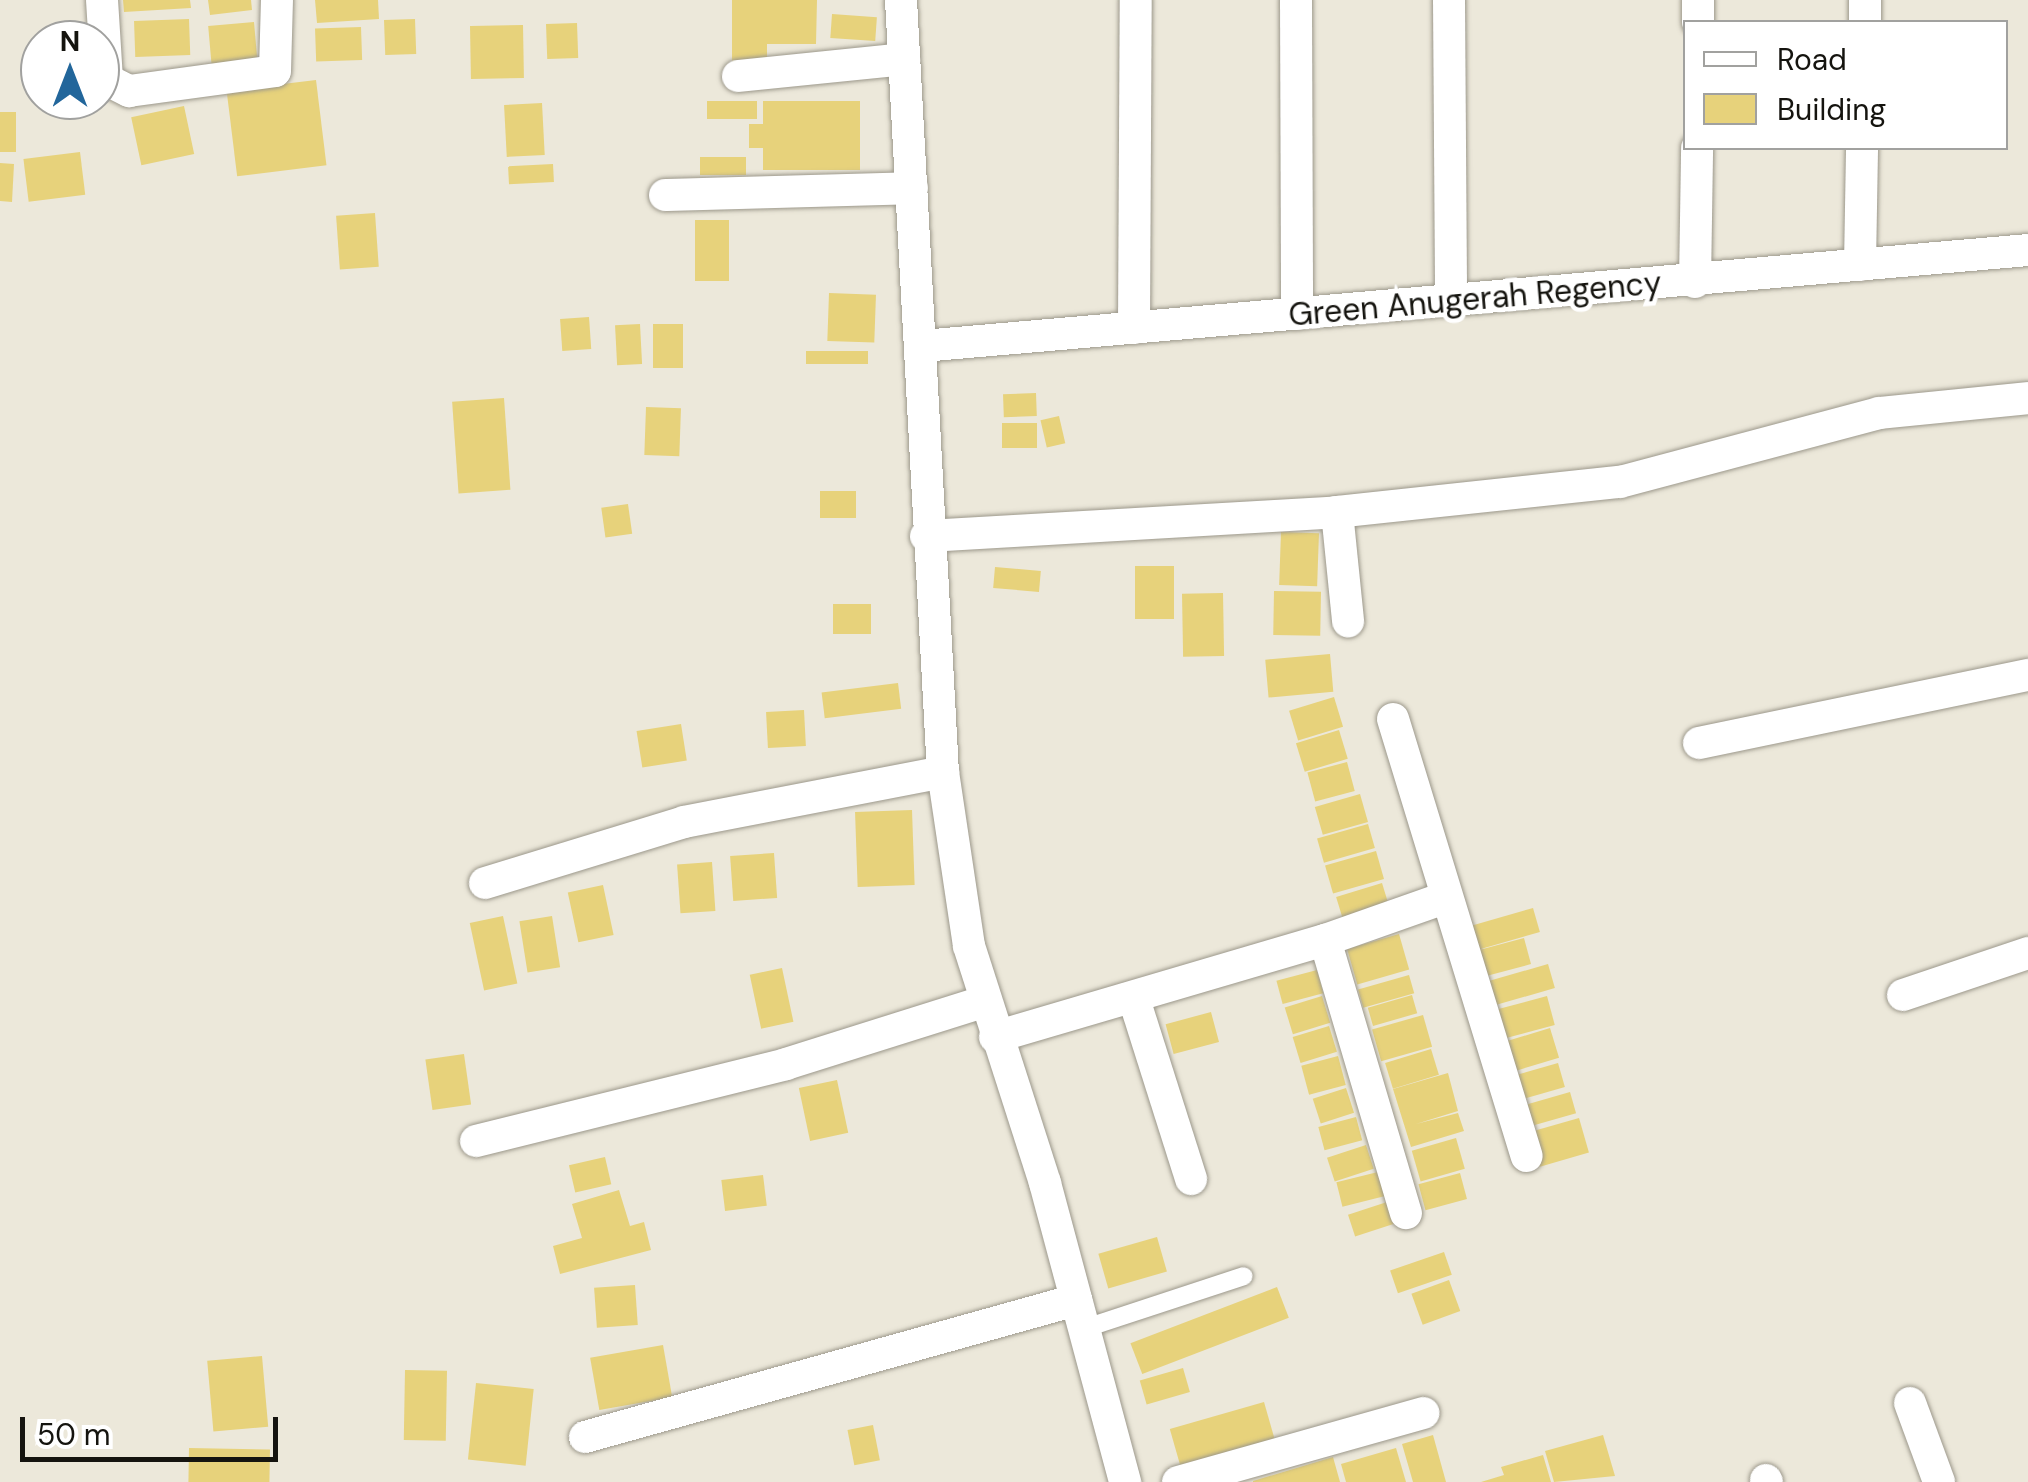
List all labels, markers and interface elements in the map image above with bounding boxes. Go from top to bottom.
north arrow [20,20,120,120]
legend [1683,20,2008,150]
text: N [60,23,80,60]
text: Road [1777,40,1847,79]
text: Building [1777,90,1886,129]
street label: Green Anugerah Regency [1287,264,1663,334]
scale bar [25,1397,282,1459]
text: 50 m [37,1415,111,1454]

